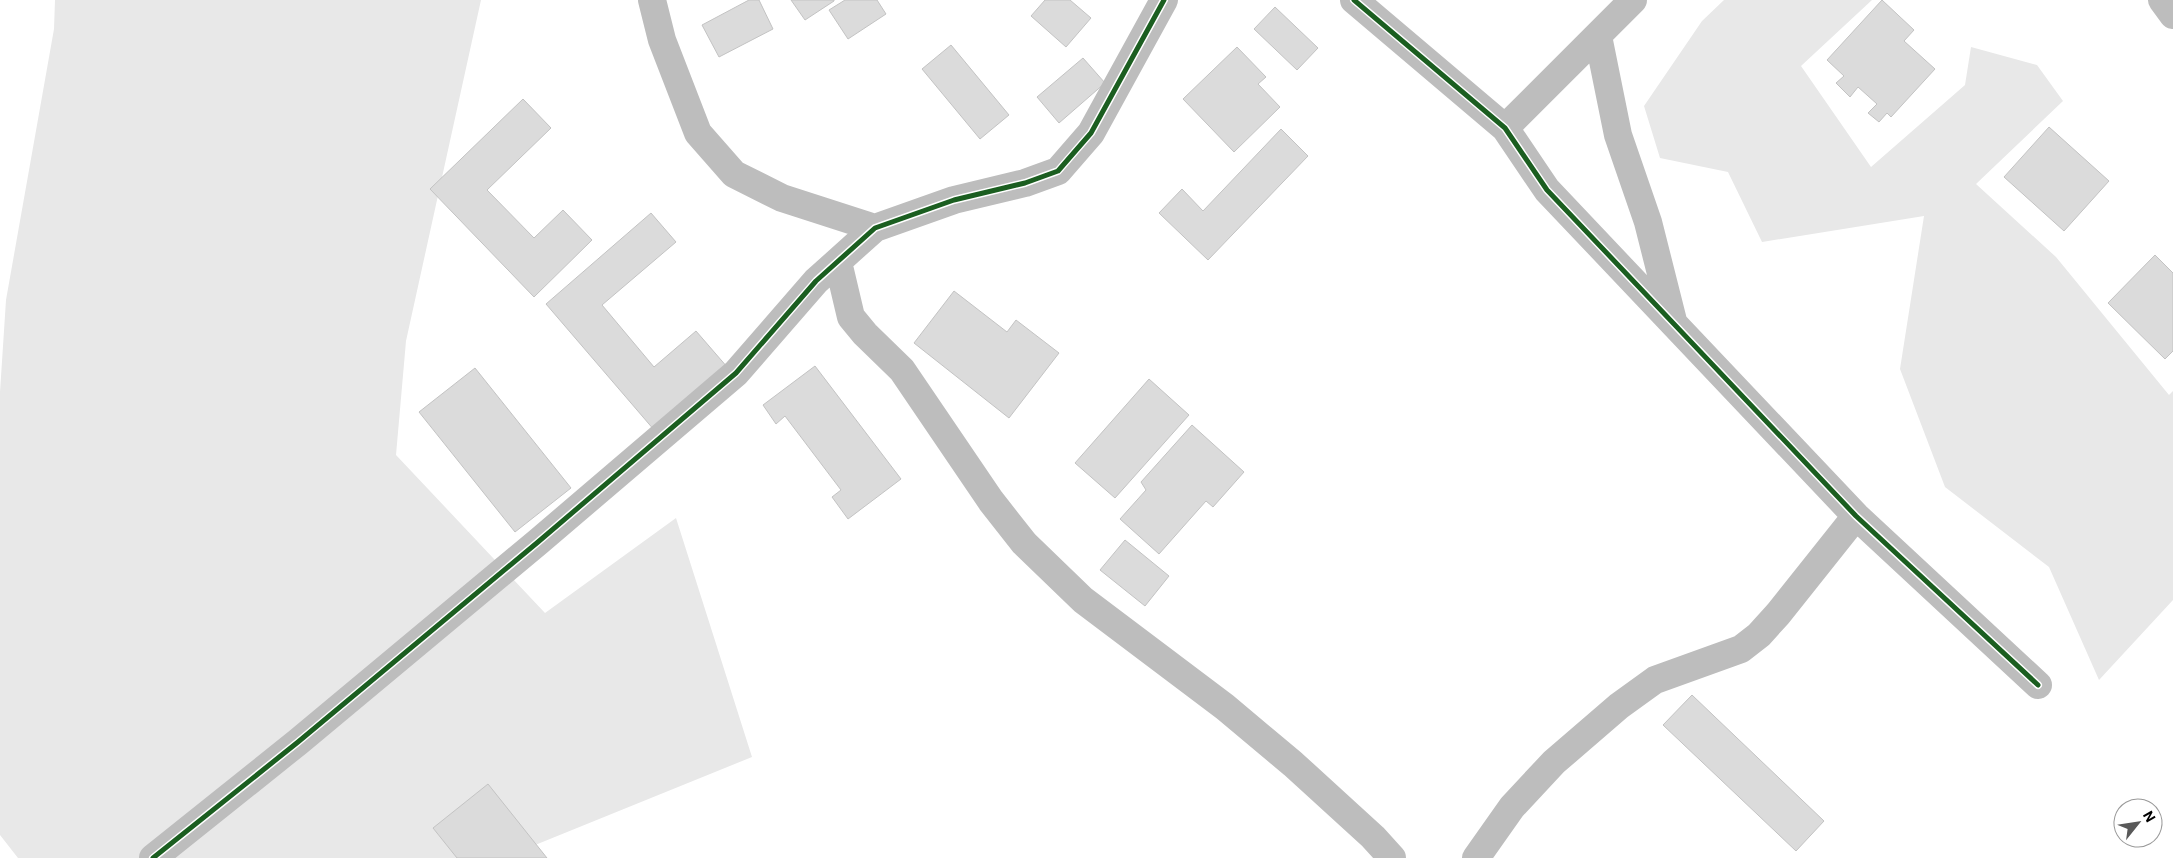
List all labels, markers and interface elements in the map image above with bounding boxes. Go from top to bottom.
north arrow [2113,798,2163,848]
text: N [2140,808,2159,825]

